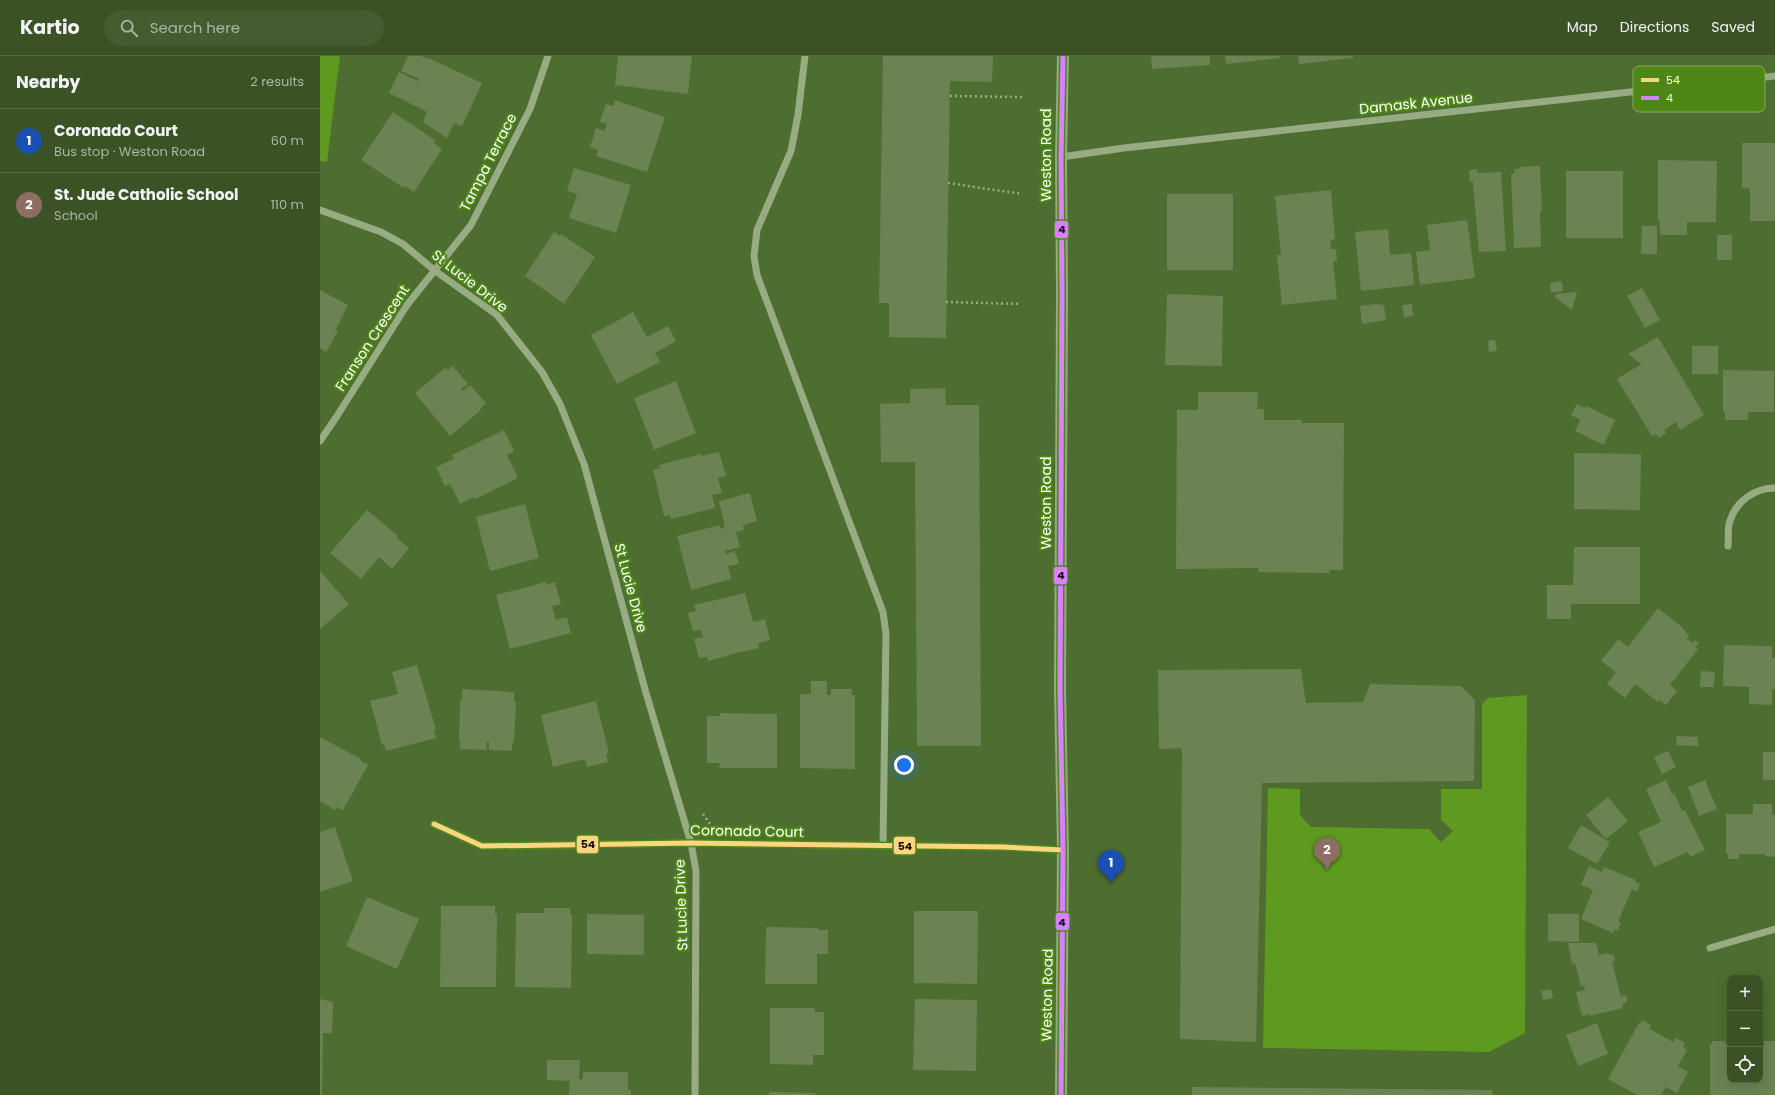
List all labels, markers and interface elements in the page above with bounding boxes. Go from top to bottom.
search box [104,10,384,46]
text: Kartio [20,14,80,41]
icon: search [118,17,140,39]
text: Search here [150,17,240,38]
text: Map [1567,17,1598,37]
text: Directions [1620,17,1689,37]
text: Saved [1711,17,1755,37]
legend [1633,66,1765,112]
text: Nearby [16,70,80,94]
text: 2 results [250,72,304,91]
text: 54 [1666,72,1680,88]
street label: Damask Avenue [1358,87,1474,119]
text: 4 [1666,90,1673,106]
street label: Tampa Terrace [455,109,521,214]
street label: Weston Road [1036,109,1056,201]
text: Coronado Court [54,120,178,141]
text: 1 [27,131,31,150]
text: 60 m [271,131,304,150]
text: Bus stop · Weston Road [54,142,205,161]
text: St. Jude Catholic School [54,184,239,205]
text: 2 [25,195,33,214]
text: 110 m [271,195,304,214]
text: School [54,206,98,225]
line badge: 4 [1054,220,1069,239]
text: 4 [1058,221,1066,237]
street label: St Lucie Drive [428,245,512,317]
street label: Franson Crescent [330,281,414,395]
street label: Weston Road [1036,457,1056,549]
street label: St Lucie Drive [609,541,653,635]
line badge: 4 [1053,566,1068,585]
text: 4 [1057,567,1065,583]
your location [894,755,914,775]
street label: Coronado Court [690,820,804,842]
line badge: 54 [576,835,599,854]
text: 54 [581,836,596,852]
line badge: 54 [893,836,916,855]
pin: 2 [1314,837,1340,870]
text: 54 [898,838,913,854]
pin: 1 [1098,850,1124,883]
street label: St Lucie Drive [669,859,693,951]
line badge: 4 [1055,912,1070,931]
text: 4 [1058,914,1066,930]
street label: Weston Road [1036,948,1058,1042]
map controls [1727,975,1763,1083]
button: + [1727,975,1763,1011]
button: − [1727,1011,1763,1047]
button: locate [1727,1047,1763,1083]

